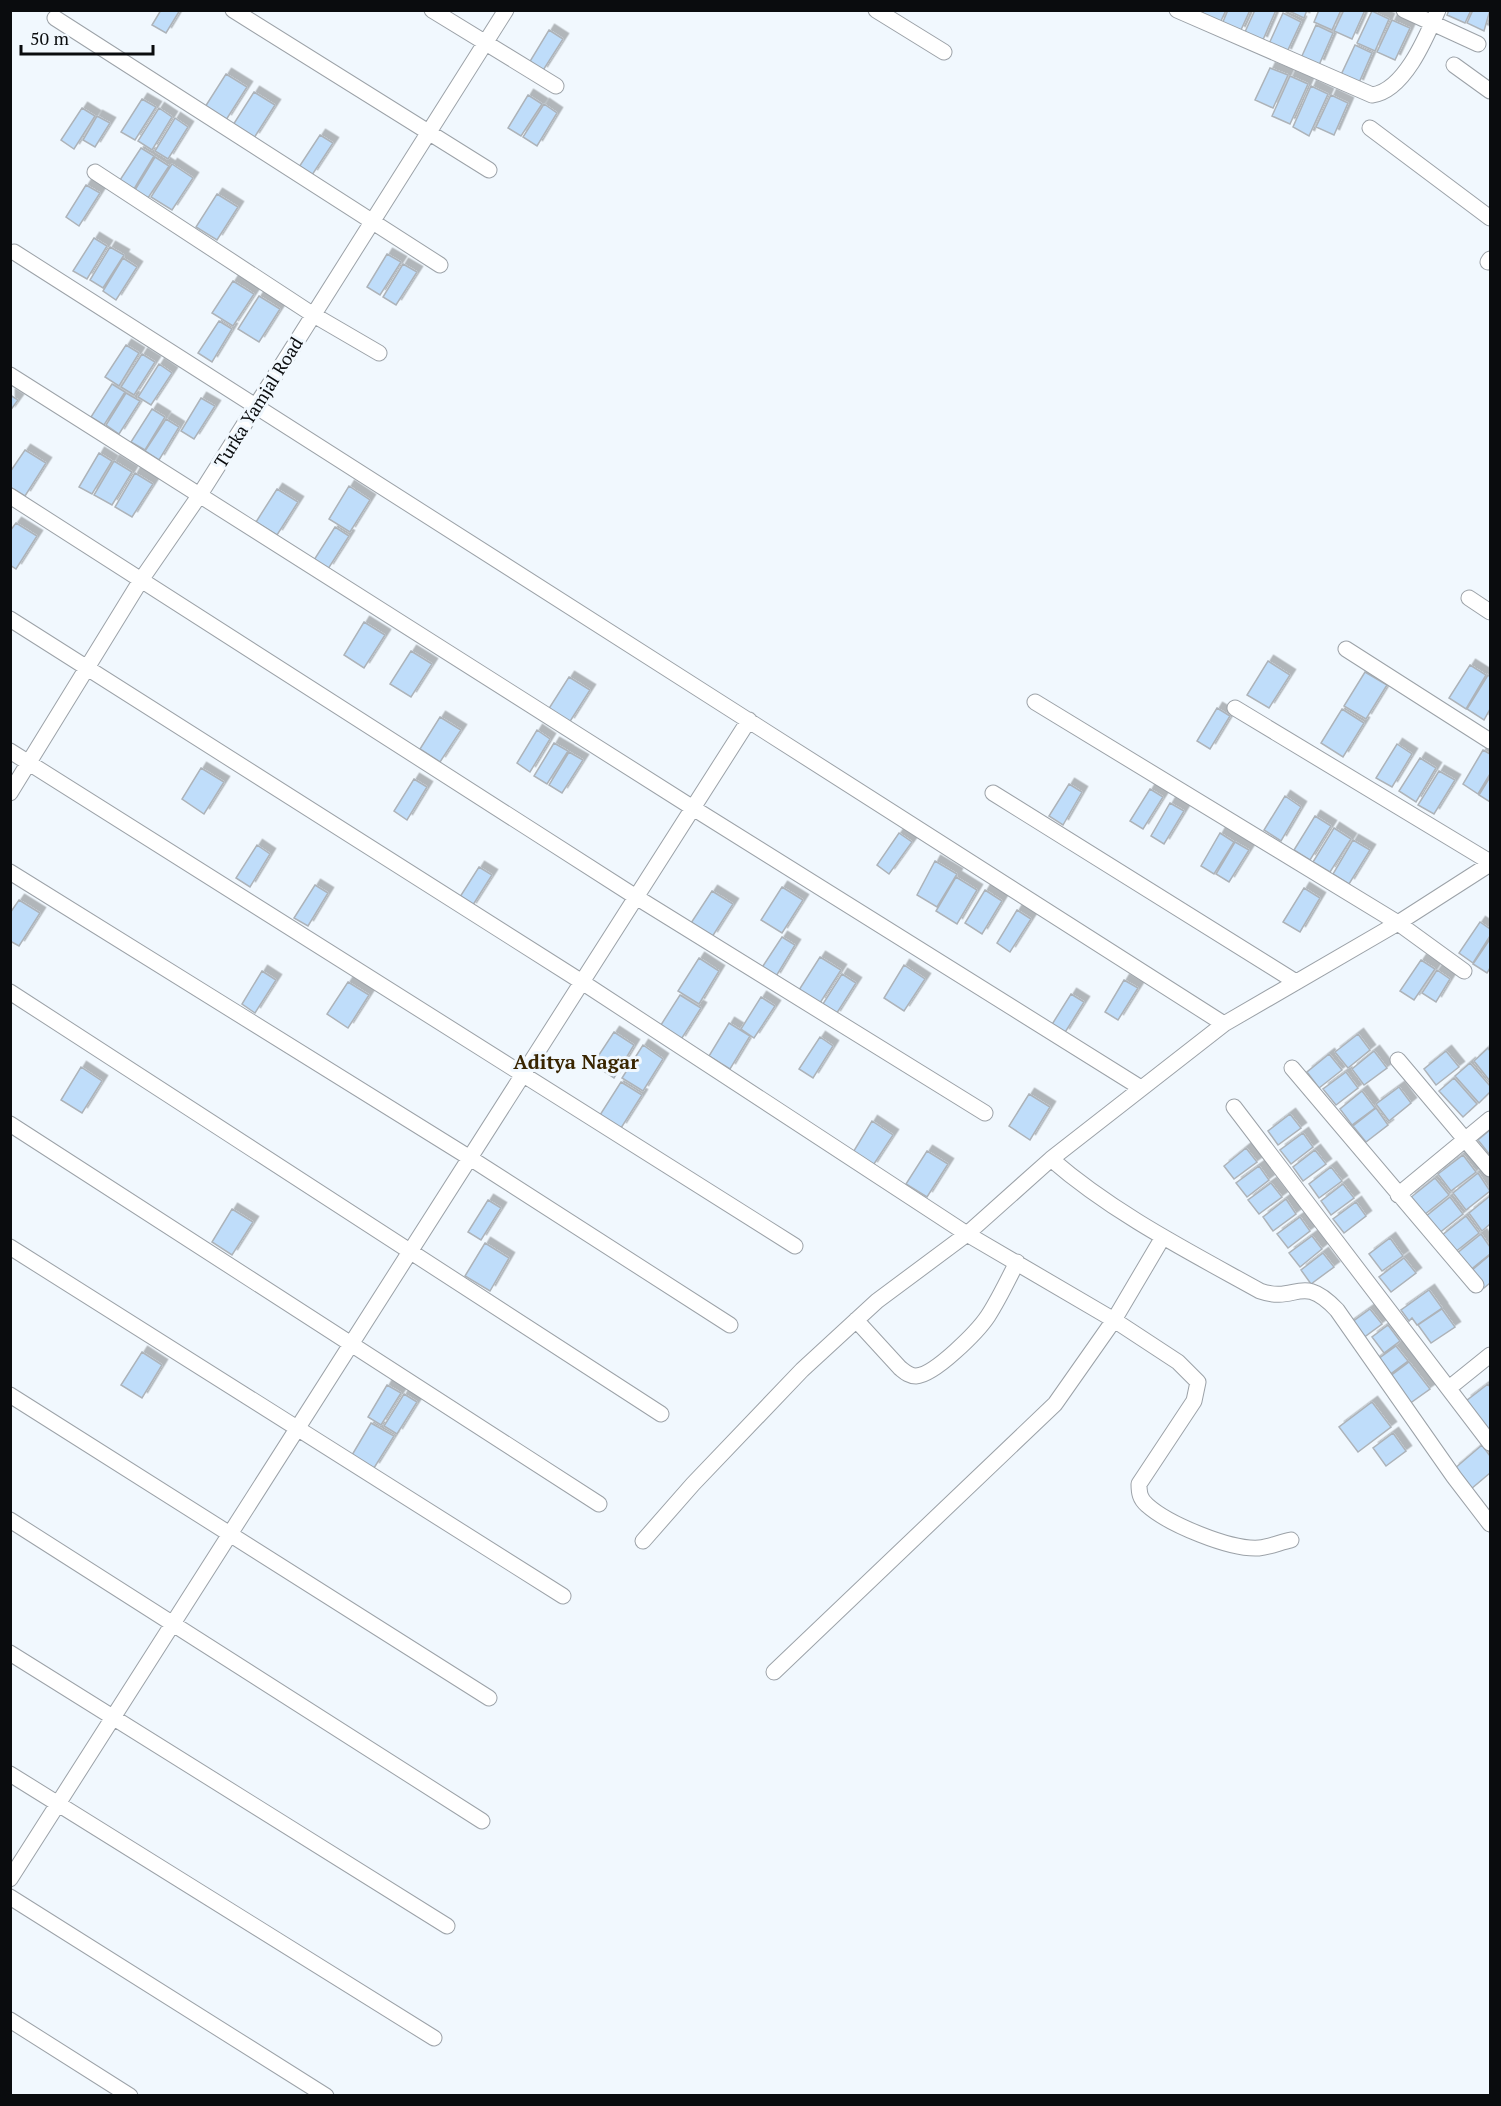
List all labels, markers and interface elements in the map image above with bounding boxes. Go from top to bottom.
scale bar [21,18,153,56]
text: 50 m [30,26,70,50]
street label: Turka Yamjal Road [208,332,308,472]
district label: Aditya Nagar [513,1048,639,1075]

